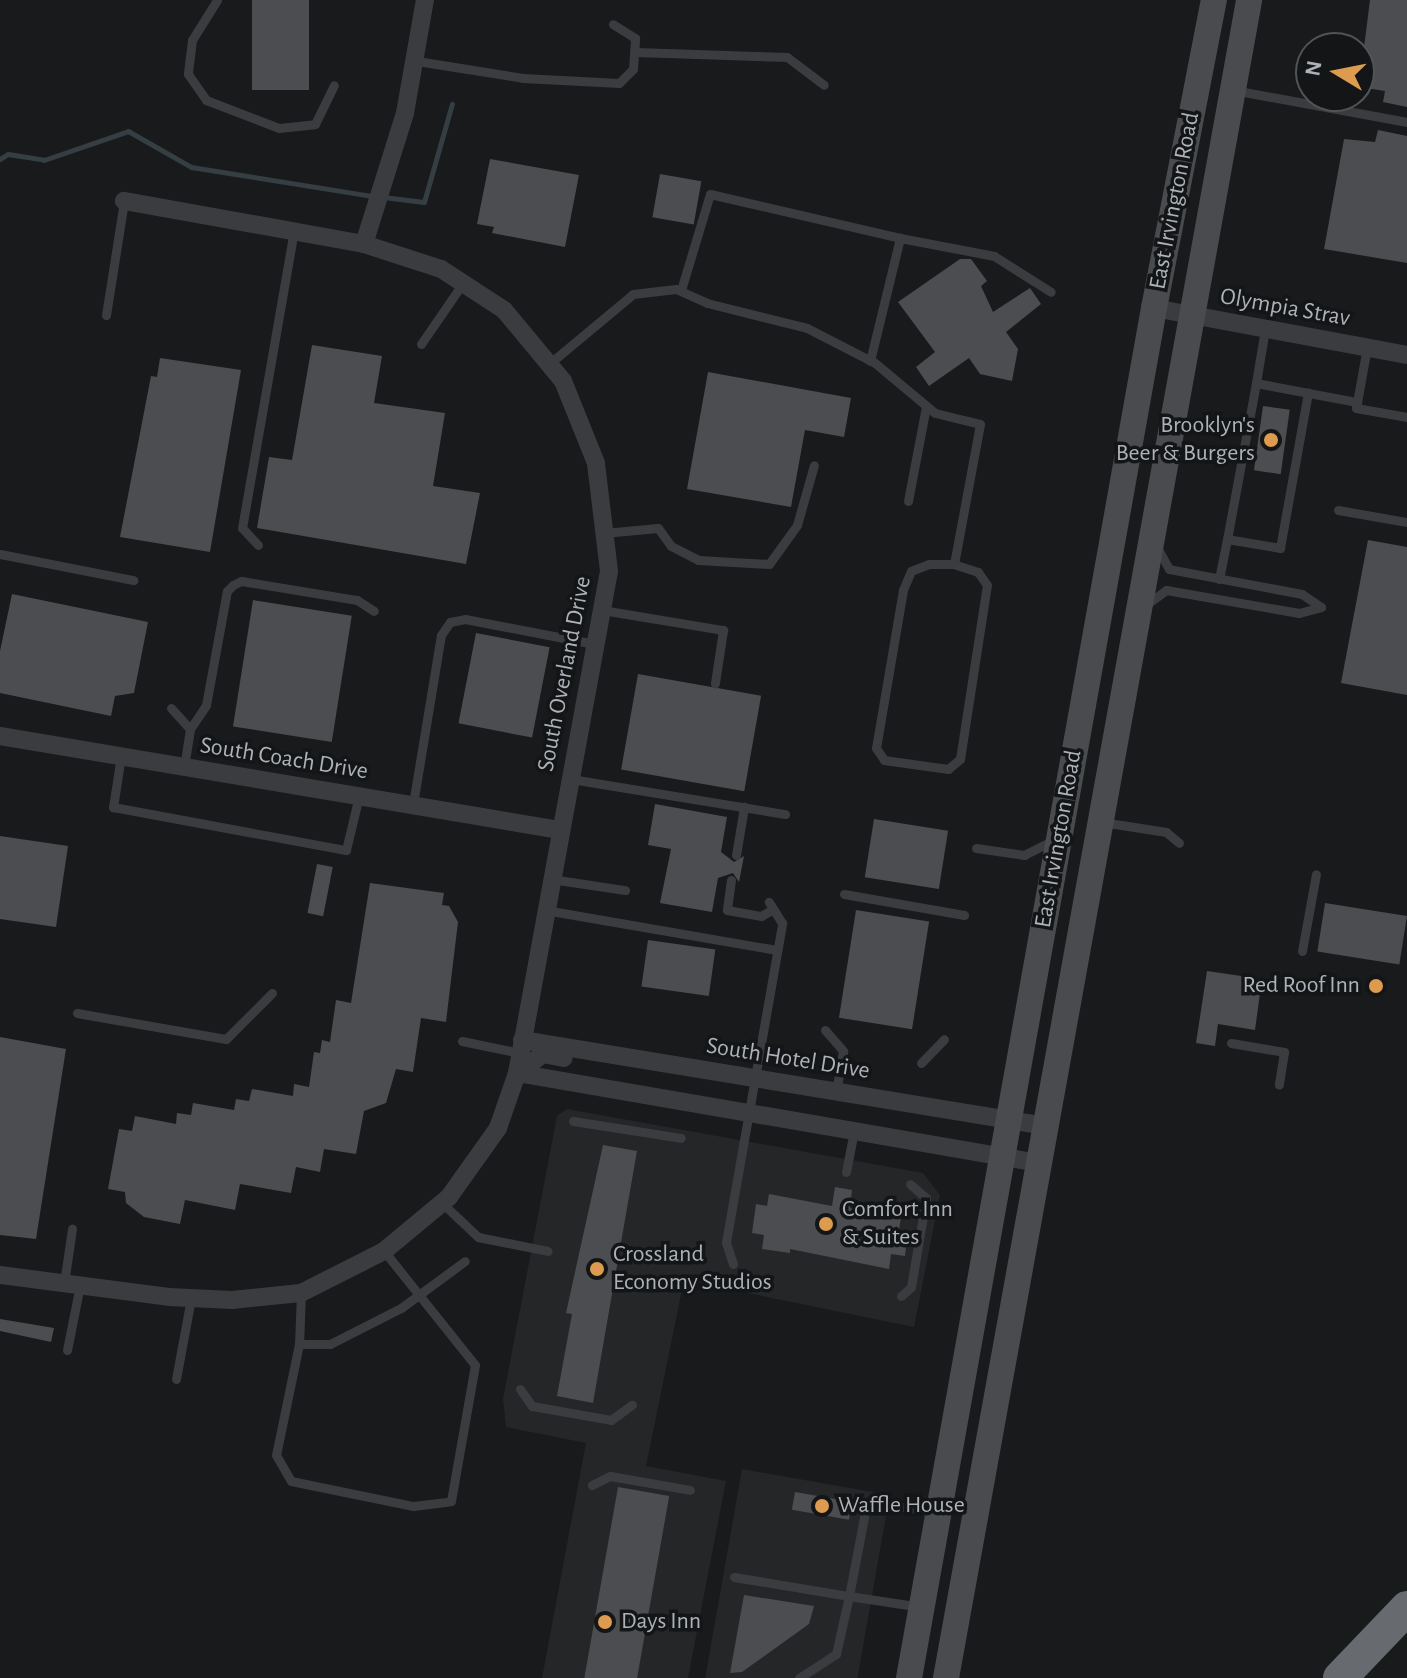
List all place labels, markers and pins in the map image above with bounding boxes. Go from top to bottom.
place label: Brooklyn's Beer & Burgers [1116,412,1255,468]
marker: Brooklyn's Beer & Burgers [1262,431,1280,449]
place label: Red Roof Inn [1243,972,1360,1000]
marker: Red Roof Inn [1367,977,1385,995]
place label: Comfort Inn & Suites [842,1196,953,1252]
marker: Comfort Inn & Suites [817,1215,835,1233]
place label: Crossland Economy Studios [613,1241,772,1297]
marker: Crossland Economy Studios [588,1260,606,1278]
place label: Waffle House [838,1492,965,1520]
marker: Waffle House [813,1497,831,1515]
place label: Days Inn [621,1608,701,1636]
marker: Days Inn [596,1613,614,1631]

